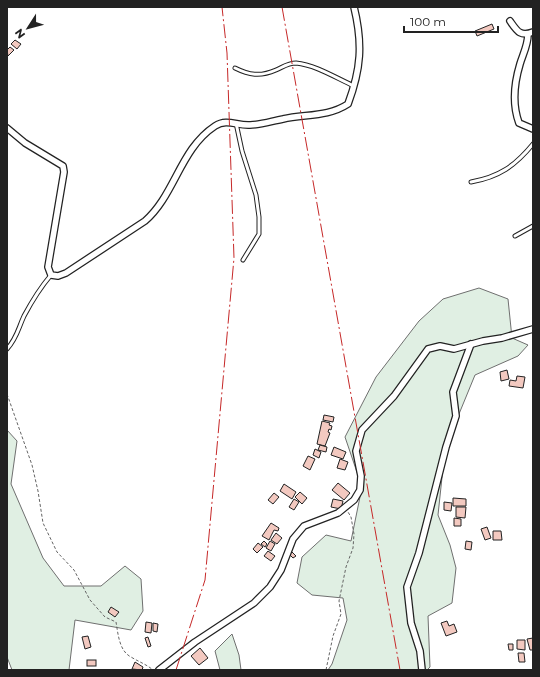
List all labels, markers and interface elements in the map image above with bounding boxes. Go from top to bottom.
north arrow [8,8,48,48]
scale bar [404,8,498,34]
text: 100 m [410,14,446,29]
text: N [12,26,28,42]

